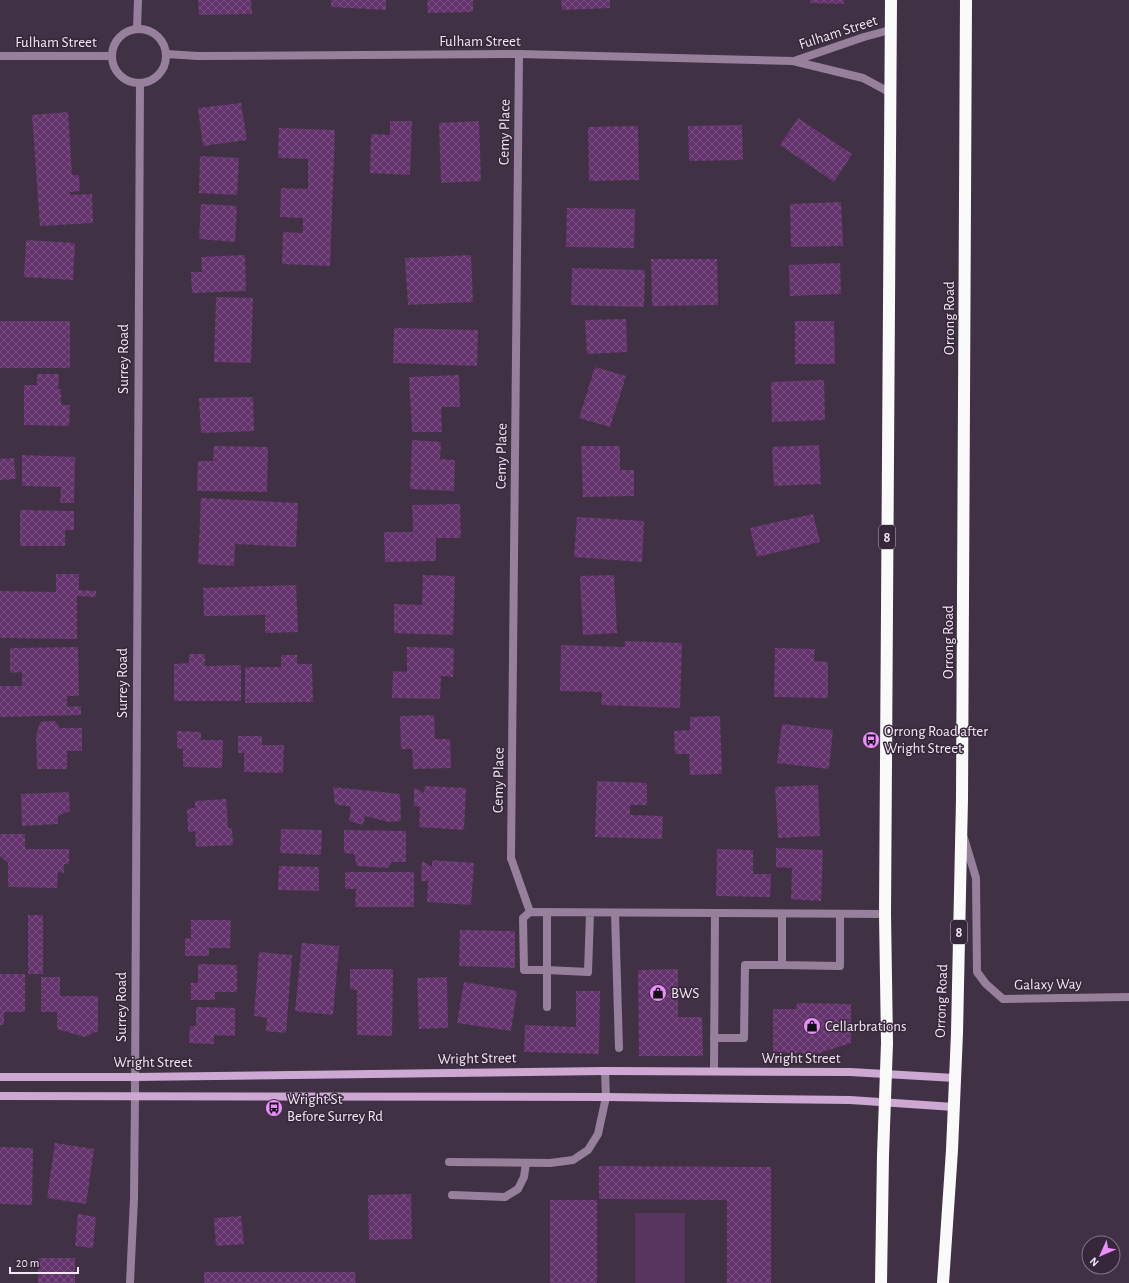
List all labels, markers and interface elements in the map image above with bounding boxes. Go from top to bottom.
street label: Fulham Street [797,13,879,52]
street label: Fulham Street [439,34,521,49]
street label: Fulham Street [15,35,97,50]
street label: Cemy Place [496,99,513,165]
street label: Orrong Road [942,281,957,355]
street label: Surrey Road [116,324,131,394]
street label: Cemy Place [493,423,510,489]
road number: 8 [879,525,895,549]
street label: Orrong Road [941,605,956,679]
street label: Surrey Road [115,648,130,718]
place label: Orrong Road after Wright Street [884,724,988,756]
bus stop icon: Orrong Road after Wright Street [861,730,881,750]
street label: Cemy Place [490,747,507,813]
road number: 8 [951,920,967,944]
street label: Orrong Road [933,964,950,1038]
street label: Surrey Road [114,972,129,1042]
street label: Galaxy Way [1014,976,1083,993]
shop icon: BWS [648,983,668,1003]
place label: BWS [671,986,699,1001]
shop icon: Cellarbrations [802,1016,822,1036]
place label: Cellarbrations [825,1019,907,1034]
street label: Wright Street [437,1050,517,1067]
street label: Wright Street [762,1051,841,1066]
street label: Wright Street [114,1055,193,1070]
place label: Wright St Before Surrey Rd [287,1092,383,1124]
bus stop icon: Wright St Before Surrey Rd [264,1098,284,1118]
north arrow [1081,1235,1121,1275]
scale bar [10,1249,78,1275]
text: N [1088,1255,1101,1268]
text: 20 m [16,1257,39,1269]

